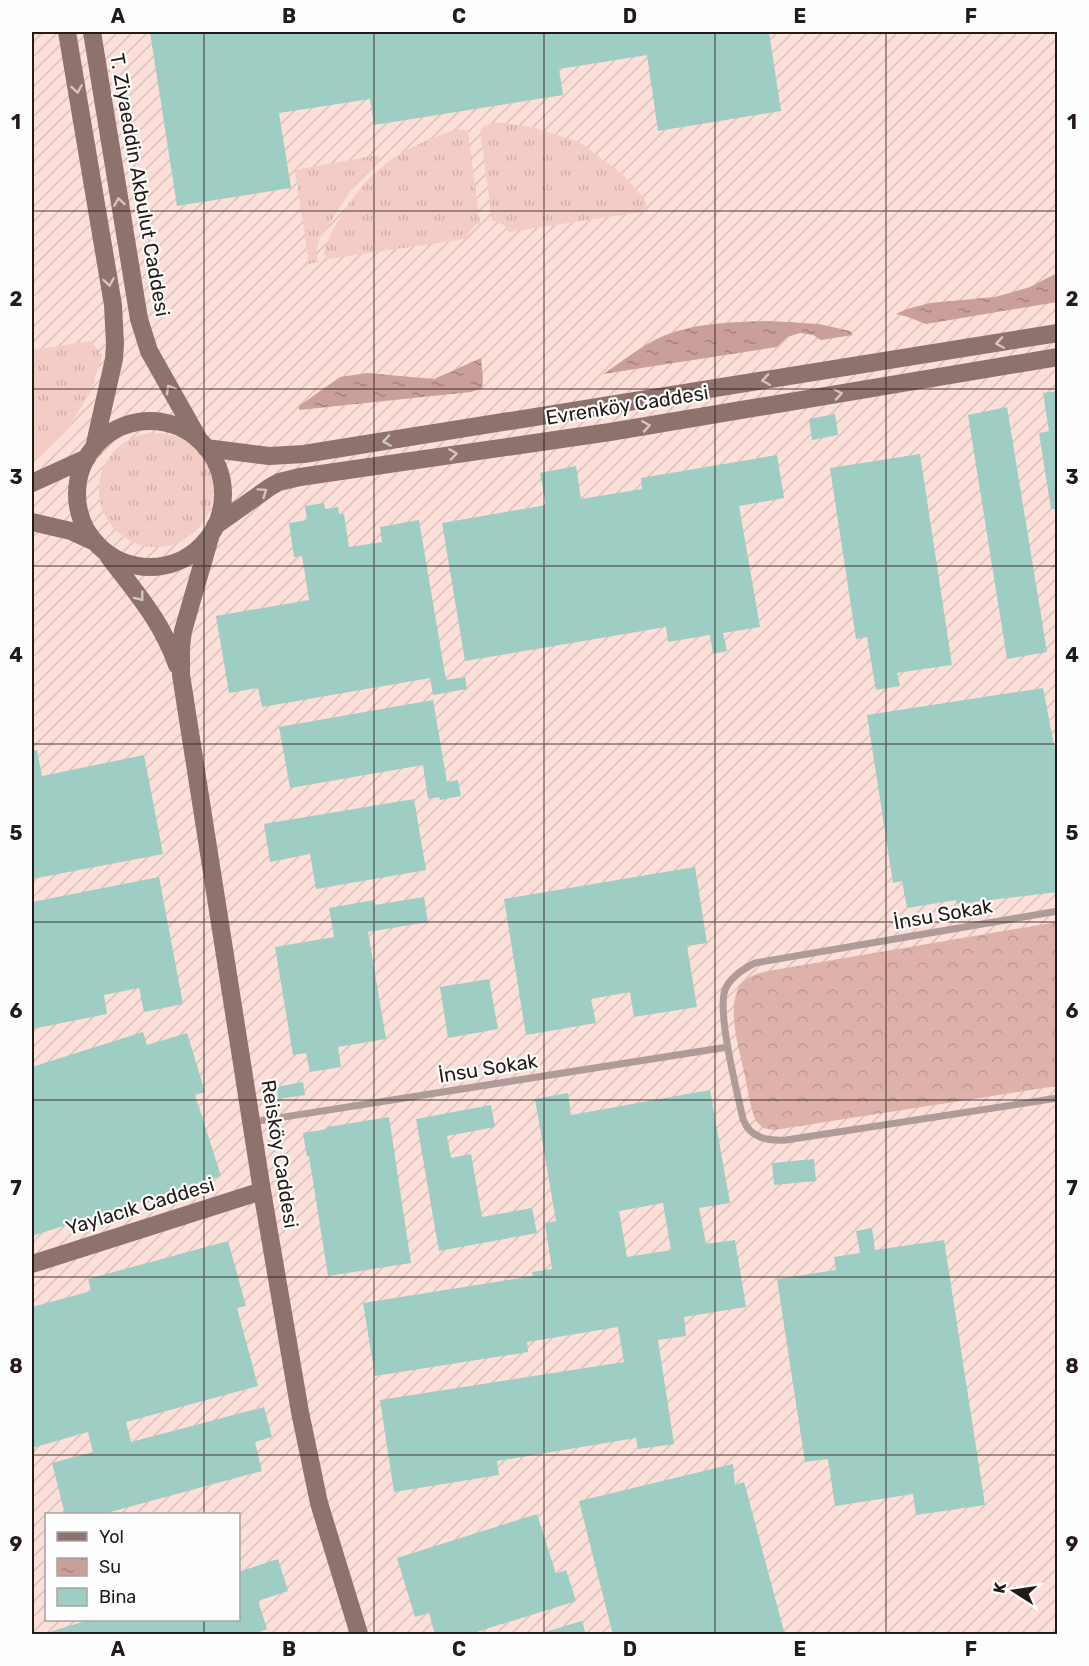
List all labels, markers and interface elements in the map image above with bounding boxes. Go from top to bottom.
text: A [111,4,126,28]
text: B [282,4,296,28]
text: C [452,4,466,28]
text: D [623,4,637,28]
text: E [794,4,806,28]
text: F [965,4,977,28]
street label: T. Ziyaeddin Akbulut Caddesi [105,52,175,318]
one-way arrow [70,84,83,94]
text: 1 [11,110,21,134]
text: 1 [1067,110,1077,134]
one-way arrow [113,198,126,208]
one-way arrow [102,276,115,286]
text: 2 [10,287,23,311]
text: 2 [1066,287,1079,311]
one-way arrow [995,336,1004,348]
one-way arrow [761,373,771,386]
street label: Evrenköy Caddesi [544,380,710,430]
one-way arrow [165,385,177,395]
one-way arrow [834,388,843,400]
one-way arrow [641,420,651,432]
one-way arrow [382,434,392,447]
one-way arrow [448,448,458,460]
text: 3 [9,465,23,489]
text: 3 [1065,465,1079,489]
one-way arrow [257,488,268,499]
one-way arrow [133,590,144,601]
text: 4 [9,643,23,667]
text: 4 [1065,643,1079,667]
text: 5 [10,821,23,845]
text: 5 [1066,821,1079,845]
street label: İnsu Sokak [892,893,995,935]
text: 6 [9,999,23,1023]
text: 6 [1065,999,1079,1023]
street label: İnsu Sokak [437,1048,540,1088]
street label: Reisköy Caddesi [256,1078,304,1230]
street label: Yaylacık Caddesi [63,1172,217,1240]
text: 7 [10,1176,22,1200]
text: 7 [1066,1176,1078,1200]
text: 8 [9,1354,23,1378]
text: 8 [1065,1354,1079,1378]
legend [45,1513,240,1621]
text: Yol [99,1526,124,1548]
text: 9 [10,1532,23,1556]
text: 9 [1066,1532,1079,1556]
text: Su [99,1556,121,1578]
north arrow [984,1561,1044,1621]
text: K [989,1580,1010,1595]
text: Bina [99,1586,136,1608]
text: A [111,1637,126,1661]
text: B [282,1637,296,1661]
text: C [452,1637,466,1661]
text: D [623,1637,637,1661]
text: E [794,1637,806,1661]
text: F [965,1637,977,1661]

